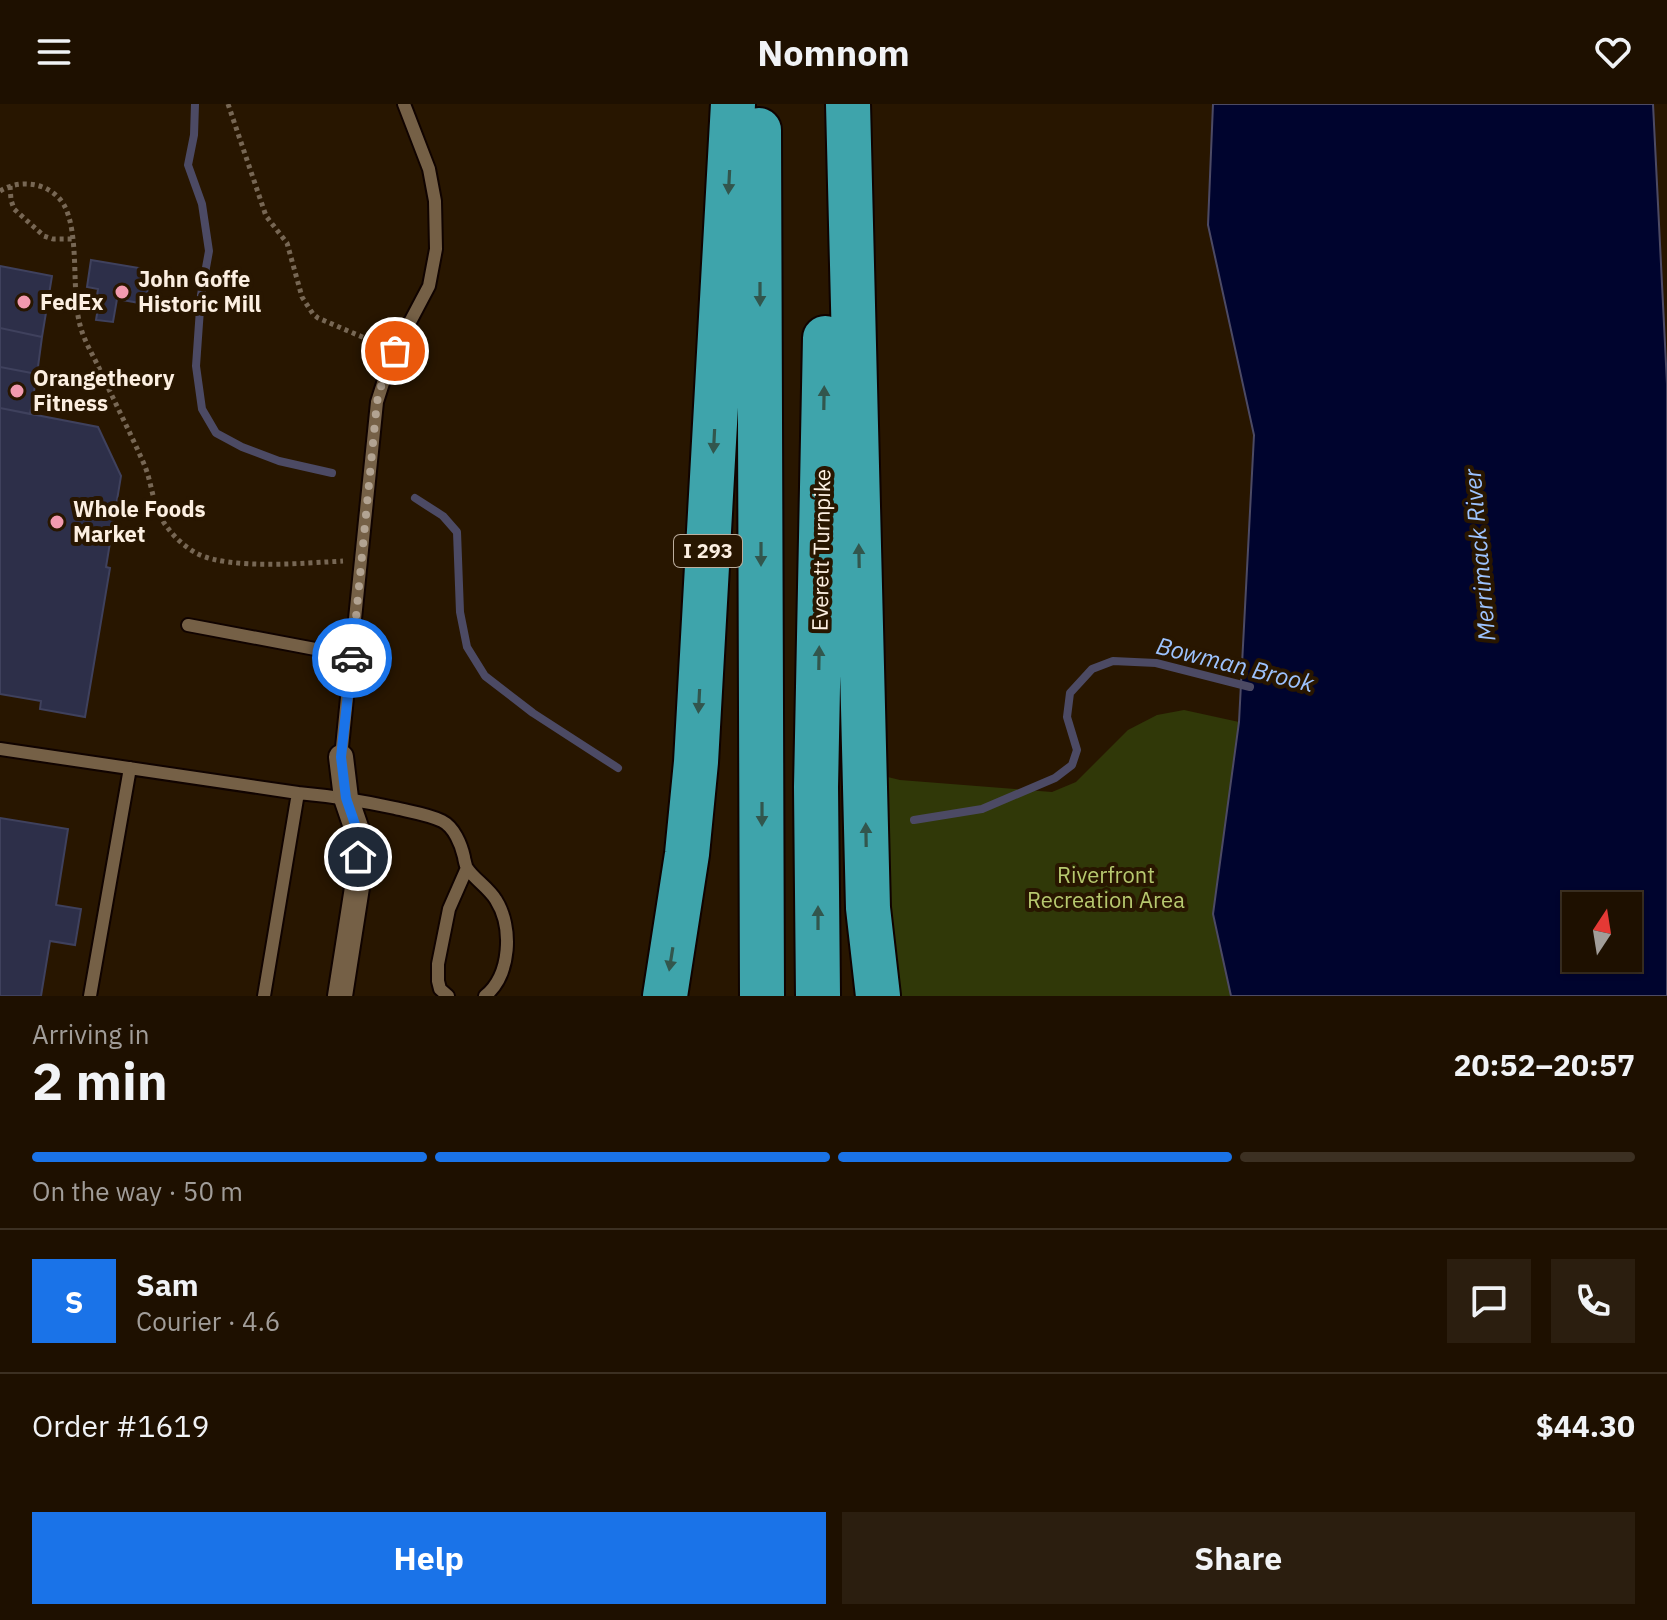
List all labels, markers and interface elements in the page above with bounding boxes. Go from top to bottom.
text: Nomnom [757,29,910,76]
icon: menu [32,30,76,74]
icon: heart [1591,30,1635,74]
one-way arrow [722,170,735,195]
place label: John Goffe Historic Mill [138,264,261,318]
one-way arrow [754,282,766,307]
marker: John Goffe Historic Mill [113,283,131,301]
place label: FedEx [40,287,104,316]
marker: FedEx [15,293,33,311]
pin [361,317,429,385]
icon: bag [373,329,417,373]
place label: Orangetheory Fitness [33,363,175,417]
marker: Orangetheory Fitness [8,382,26,400]
one-way arrow [818,385,831,410]
one-way arrow [707,429,720,454]
water label: Merrimack River [1455,466,1502,643]
street label: Everett Turnpike [805,469,836,631]
place label: Whole Foods Market [73,494,206,548]
marker: Whole Foods Market [48,513,66,531]
road number: I 293 [674,535,742,567]
one-way arrow [755,542,767,567]
one-way arrow [853,543,866,568]
courier [312,618,392,698]
water label: Bowman Brook [1153,629,1318,699]
icon: car [330,636,374,680]
one-way arrow [813,645,825,670]
one-way arrow [693,689,706,714]
one-way arrow [756,802,768,827]
one-way arrow [860,822,872,847]
pin [324,823,392,891]
icon: home [336,835,380,879]
park label: Riverfront Recreation Area [1027,860,1185,914]
north arrow [1562,892,1642,972]
map controls [1562,892,1642,972]
one-way arrow [811,905,824,930]
one-way arrow [664,947,677,972]
text: Arriving in [32,1017,149,1051]
text: 20:52–20:57 [1454,1045,1635,1084]
text: 2 min [32,1047,168,1114]
text: On the way · 50 m [32,1174,243,1208]
button: chat [1447,1259,1531,1343]
button: phone [1551,1259,1635,1343]
text: Sam [136,1265,199,1304]
text: S [65,1282,83,1321]
text: Courier · 4.6 [136,1304,280,1338]
text: Order #1619 [32,1406,209,1445]
text: $44.30 [1536,1406,1635,1445]
button: Help [32,1512,826,1604]
button: Share [842,1512,1635,1604]

